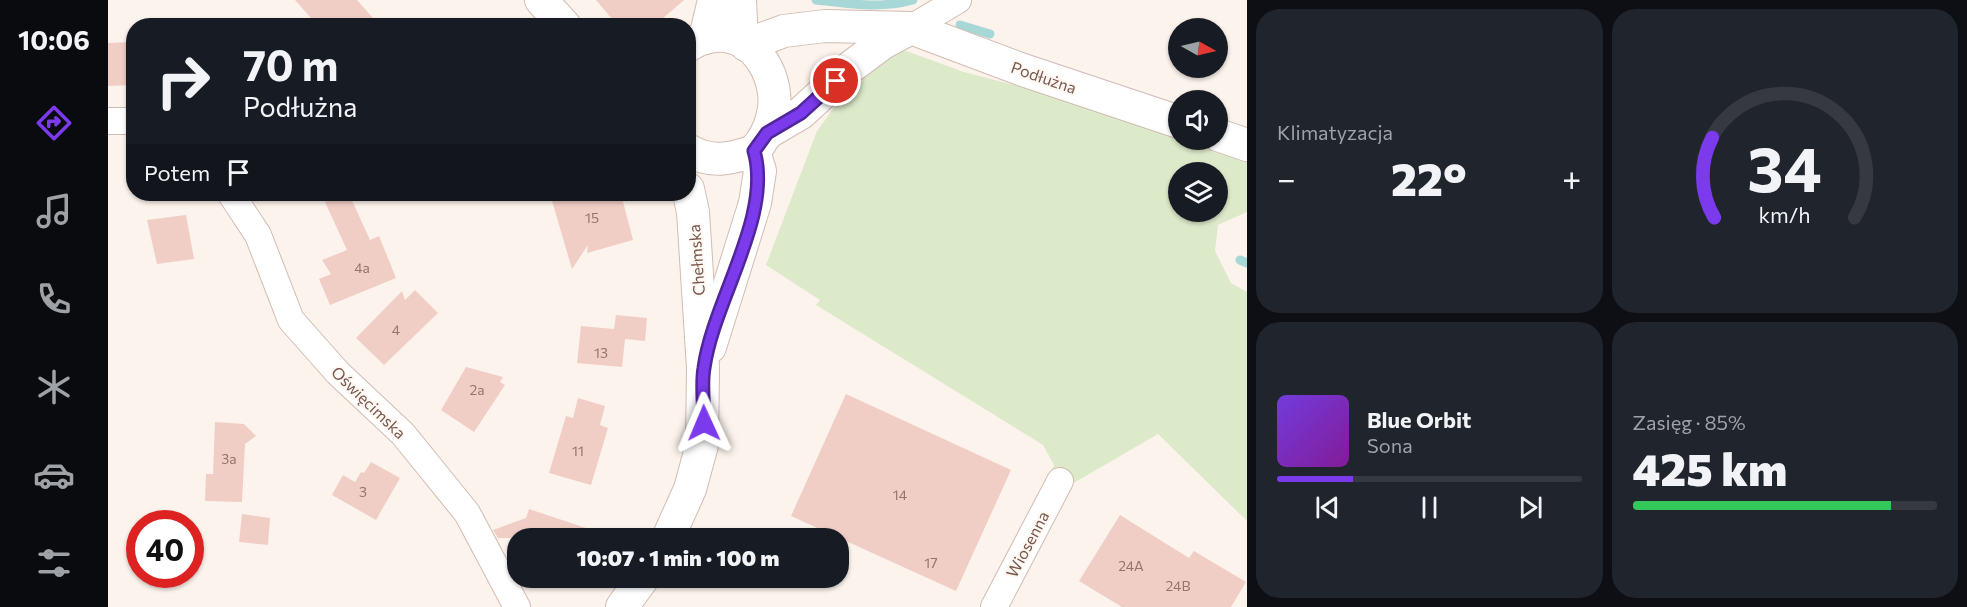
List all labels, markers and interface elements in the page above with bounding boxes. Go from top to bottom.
north arrow [1168,18,1228,78]
map controls [1168,18,1228,222]
text: 10:06 [18,23,90,56]
text: 70 m [243,38,338,90]
icon: right [144,42,222,120]
pin [810,55,861,106]
street label: Podłużna [1009,57,1079,97]
icon: arrive [819,64,852,97]
text: Podłużna [243,90,357,123]
button: sound [1168,90,1228,150]
icon: directions [33,102,75,144]
text: Klimatyzacja [1277,120,1393,144]
text: 34 [1747,129,1822,205]
text: 22° [1391,150,1467,205]
icon: arrive [222,156,255,189]
text: − [1277,157,1296,198]
text: + [1562,157,1581,198]
text: Potem [144,159,210,186]
button: layers [1168,162,1228,222]
icon: music [33,190,75,232]
text: km/h [1759,201,1811,227]
house number: 15 [585,209,599,226]
street label: Chełmska [684,224,708,296]
house number: 4a [354,259,370,276]
icon: phone [33,278,75,320]
house number: 4 [392,321,401,338]
house number: 13 [594,344,608,361]
street label: Oświęcimska [328,362,410,442]
icon: climate [33,366,75,408]
house number: 2a [469,381,485,398]
position arrow [672,391,736,455]
text: Blue Orbit [1367,406,1471,433]
text: Zasięg · 85% [1633,410,1746,434]
text: Sona [1367,433,1413,457]
text: 425 km [1633,440,1787,495]
house number: 11 [572,442,584,459]
house number: 3a [221,450,237,467]
icon: car [33,454,75,496]
house number: 3 [359,483,367,500]
house number: 14 [893,486,908,503]
icon: previous [1311,491,1344,524]
icon: pause [1413,491,1446,524]
icon: next [1514,491,1547,524]
street label: Wiosenna [1002,508,1052,580]
speed limit sign: 40 [126,510,204,588]
icon: filters [33,542,75,584]
text: 10:07 · 1 min · 100 m [576,544,780,571]
house number: 17 [924,554,938,571]
house number: 24A [1118,557,1144,574]
house number: 24B [1166,577,1190,594]

